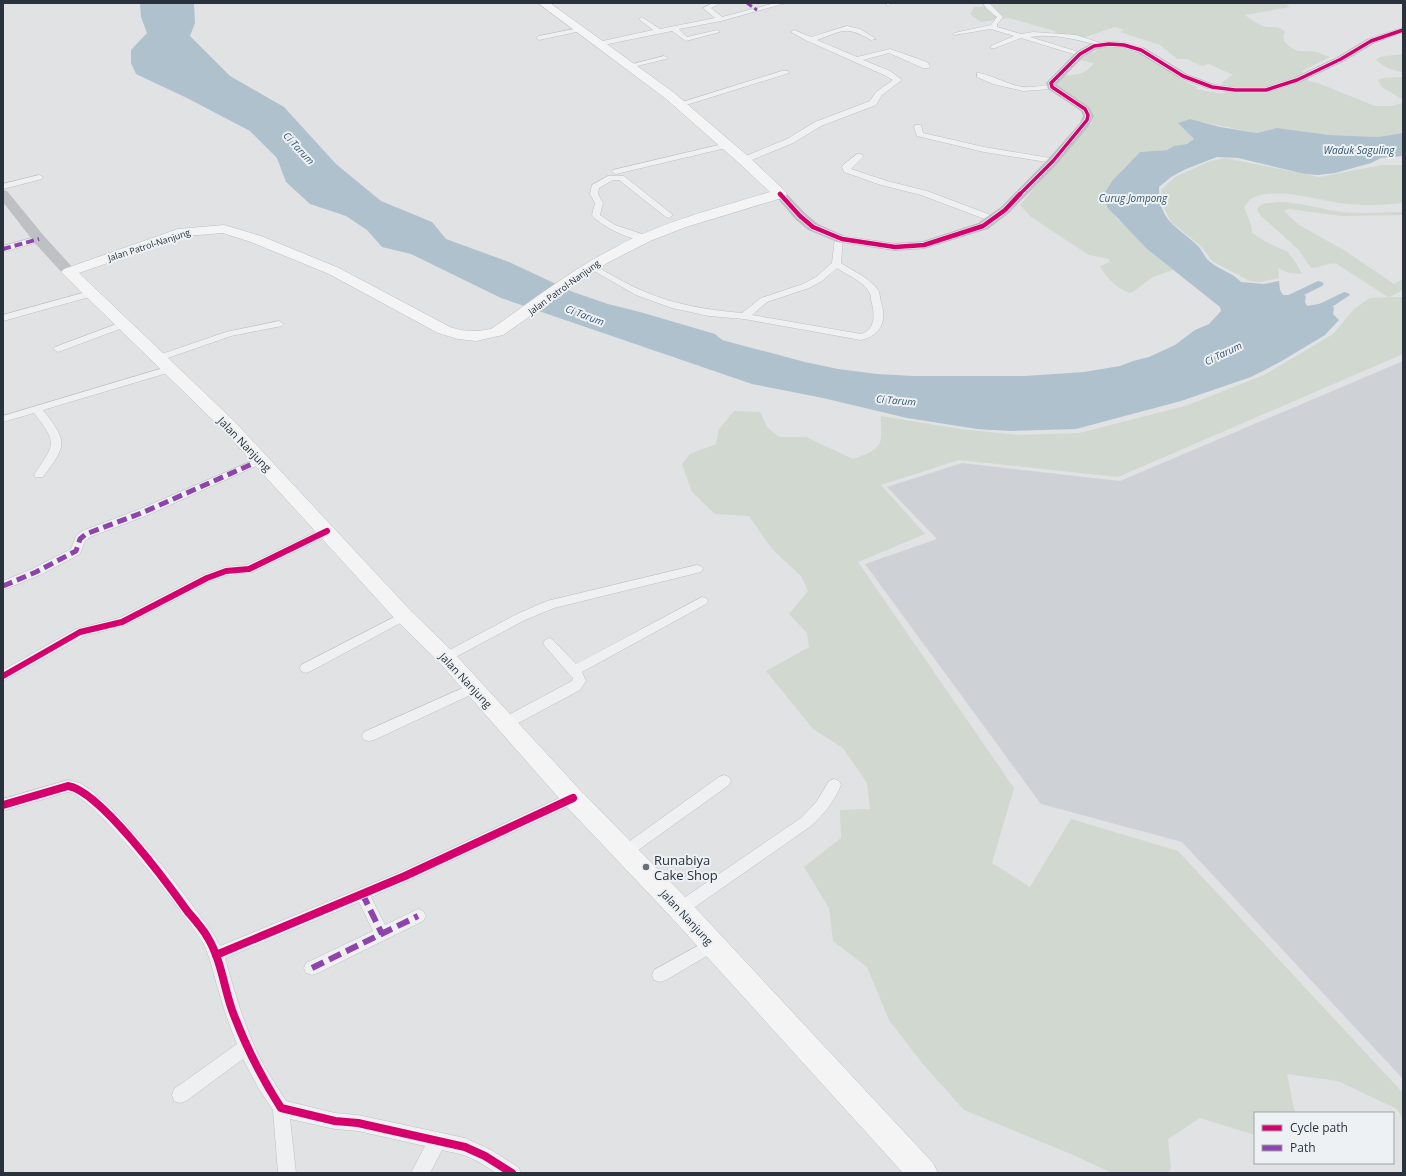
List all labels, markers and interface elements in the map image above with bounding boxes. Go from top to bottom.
water label: Ci Tarum [280,129,318,168]
water label: Waduk Saguling [1324,143,1395,157]
water label: Curug Jompong [1099,191,1168,205]
street label: Jalan Patrol-Nanjung [105,226,192,265]
street label: Jalan Patrol-Nanjung [525,256,603,318]
water label: Ci Tarum [564,301,606,329]
water label: Ci Tarum [1202,338,1244,368]
water label: Ci Tarum [875,391,917,409]
street label: Jalan Nanjung [214,413,275,475]
street label: Jalan Nanjung [436,648,496,711]
place label: Runabiya Cake Shop [654,851,718,884]
marker: Runabiya Cake Shop [641,862,651,872]
street label: Jalan Nanjung [657,885,717,948]
legend [1254,1112,1394,1164]
text: Cycle path [1290,1119,1348,1136]
text: Path [1290,1139,1316,1156]

